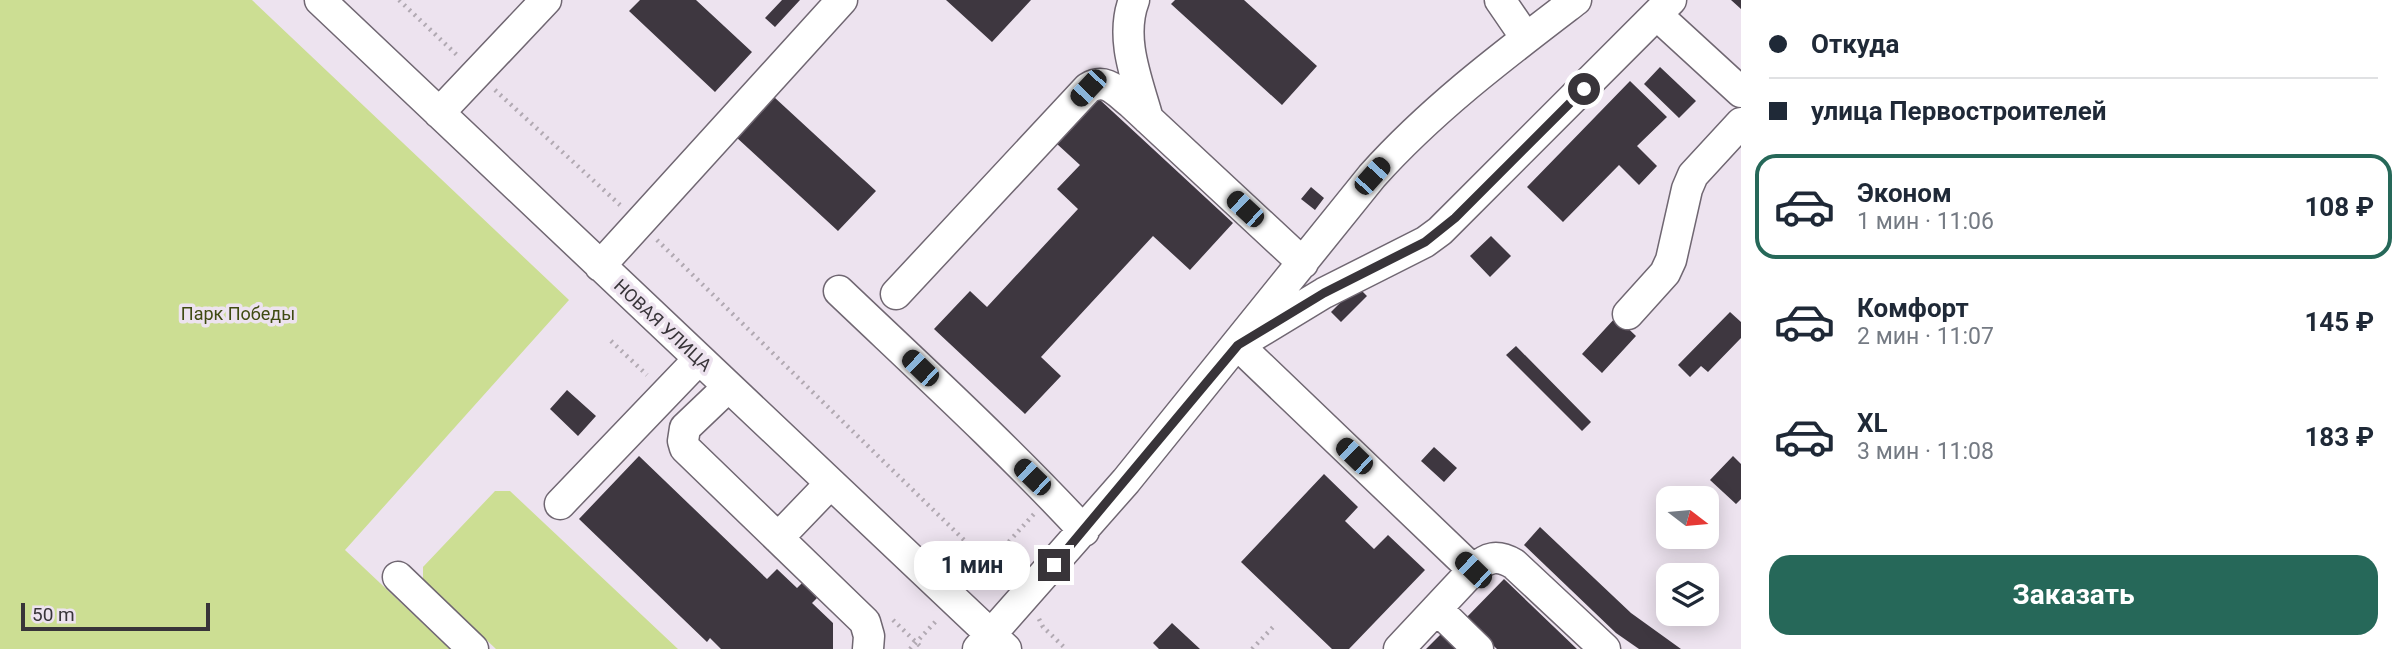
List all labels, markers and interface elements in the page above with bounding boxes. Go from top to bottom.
text: Откуда [1811,29,1900,59]
car [1066,65,1111,111]
route start [1568,73,1600,105]
text: улица Первостроителей [1811,96,2106,126]
car [1351,153,1394,199]
icon: car [1773,175,1836,238]
text: Эконом [1857,178,1952,208]
car [1223,187,1268,231]
text: 108 ₽ [2304,192,2374,222]
text: 1 мин · 11:06 [1857,208,1994,235]
street label: НОВАЯ УЛИЦА [610,274,716,376]
icon: car [1773,290,1836,353]
text: Комфорт [1857,293,1969,323]
park label: Парк Победы [181,303,295,324]
text: 145 ₽ [2304,307,2374,337]
text: 2 мин · 11:07 [1857,323,1994,350]
car [898,346,943,390]
icon: car [1773,405,1836,468]
text: XL [1857,408,1888,438]
text: 183 ₽ [2304,422,2374,452]
car [1332,434,1377,478]
text: 3 мин · 11:08 [1857,438,1994,465]
car [1010,455,1055,499]
north arrow [1656,486,1718,550]
map controls [1656,486,1719,626]
callout: 1 мин [914,540,1030,590]
car [1451,548,1496,592]
route end [1038,549,1070,581]
text: 1 мин [941,552,1003,579]
button: Заказать [1769,555,2378,635]
button: layers [1656,563,1719,626]
scale bar [21,600,210,632]
text: 50 m [32,603,75,626]

